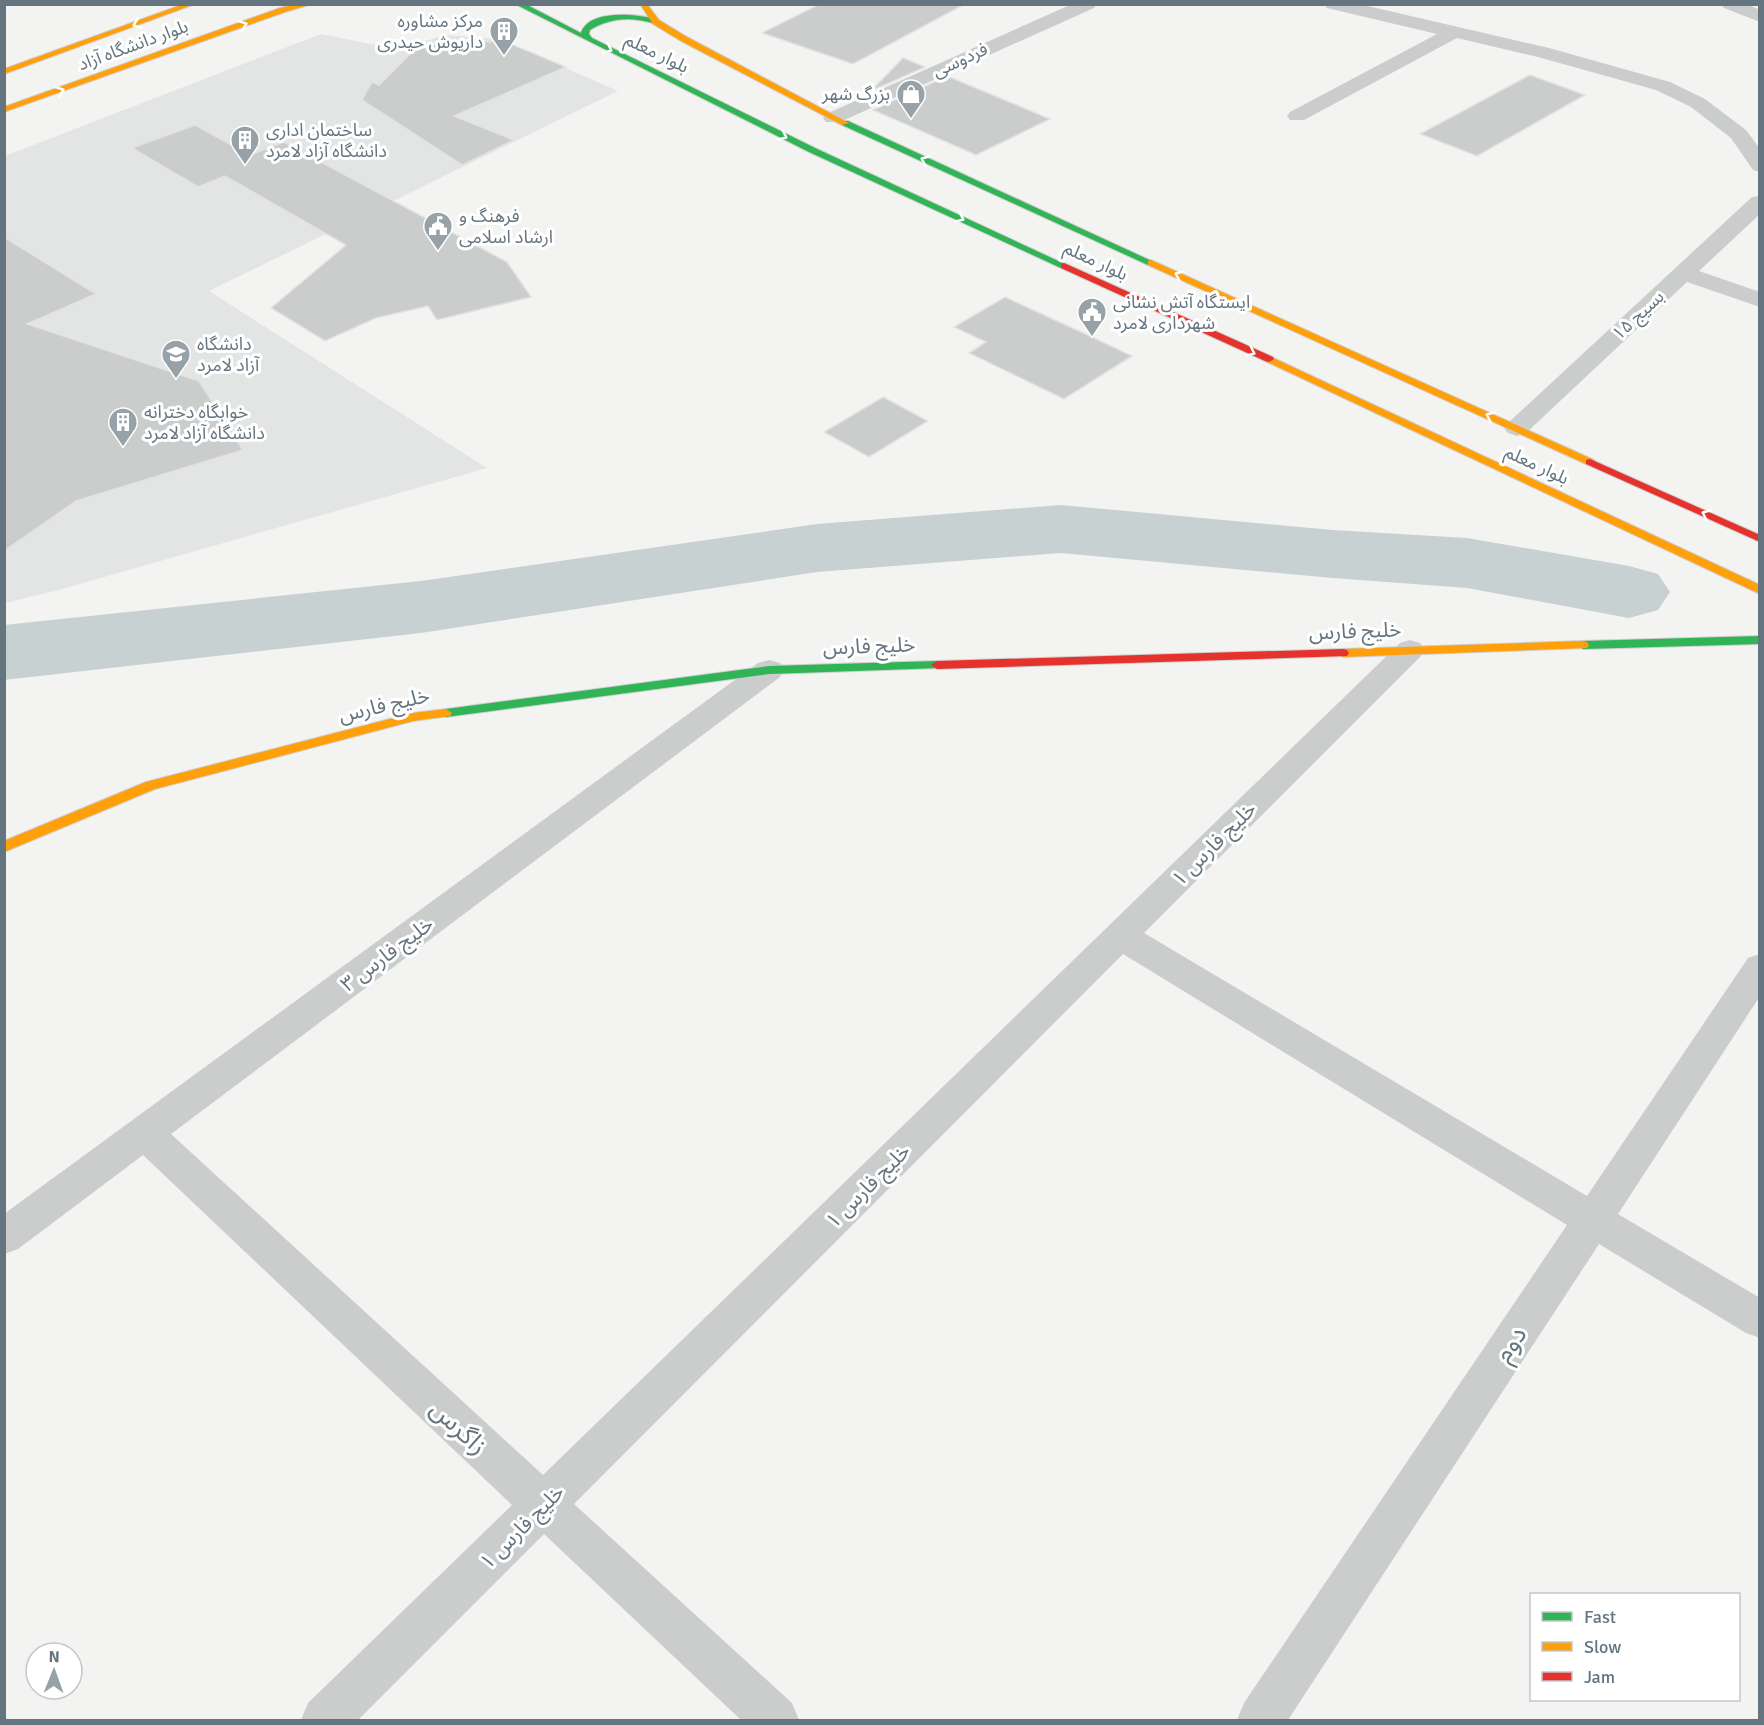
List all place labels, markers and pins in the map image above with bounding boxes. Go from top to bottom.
place label: مرکز مشاوره داریوش حیدری [377,10,483,53]
building icon: مرکز مشاوره داریوش حیدری [488,15,520,57]
shop icon: بزرگ شهر [895,78,927,120]
place label: بزرگ شهر [821,83,890,105]
place label: ساختمان اداری دانشگاه آزاد لامرد [266,119,387,162]
building icon: ساختمان اداری دانشگاه آزاد لامرد [229,124,261,166]
place label: فرهنگ و ارشاد اسلامی [459,205,553,248]
public building icon: فرهنگ و ارشاد اسلامی [422,210,454,252]
place label: ایستگاه آتش نشانی شهرداری لامرد [1113,291,1250,334]
public building icon: ایستگاه آتش نشانی شهرداری لامرد [1076,296,1108,338]
place label: دانشگاه آزاد لامرد [197,333,260,376]
school or university icon: دانشگاه آزاد لامرد [160,338,192,380]
place label: خوابگاه دخترانه دانشگاه آزاد لامرد [144,401,265,444]
building icon: خوابگاه دخترانه دانشگاه آزاد لامرد [107,406,139,448]

